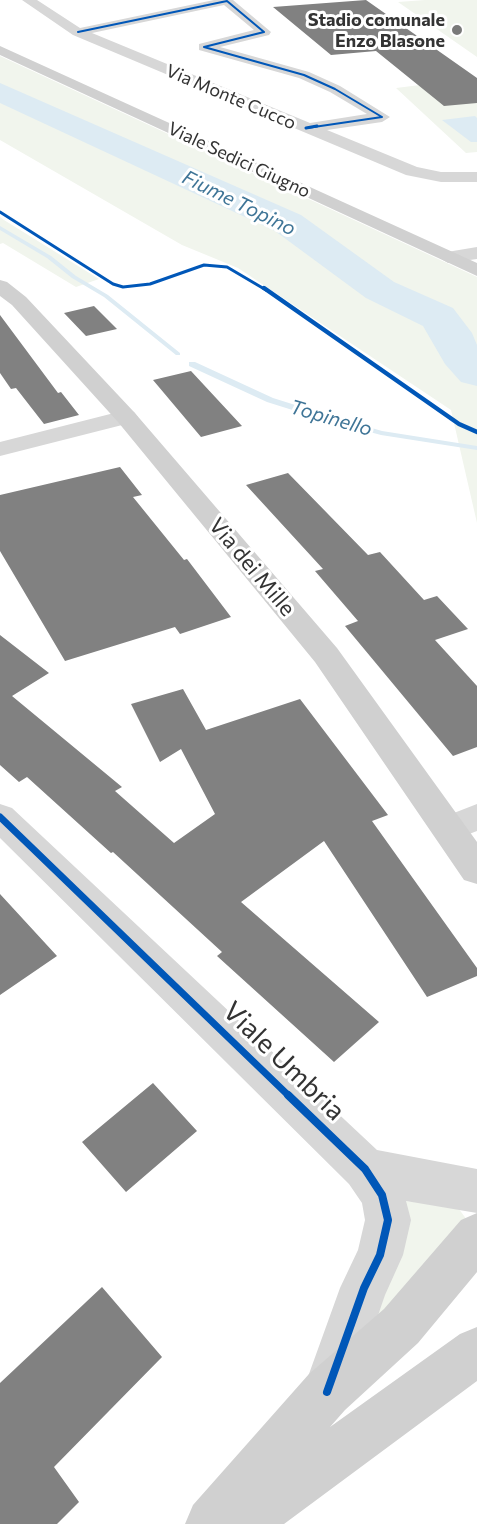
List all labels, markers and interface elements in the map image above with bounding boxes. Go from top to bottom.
place label: Stadio comunale Enzo Blasone [308,9,445,52]
marker: Stadio comunale Enzo Blasone [450,23,464,37]
street label: Via Monte Cucco [163,60,299,134]
street label: Viale Sedici Giugno [164,118,314,202]
water label: Fiume Topino [178,165,300,241]
water label: Topinello [287,395,375,441]
street label: Via dei Mille [203,512,301,622]
street label: Viale Umbria [216,995,352,1127]

